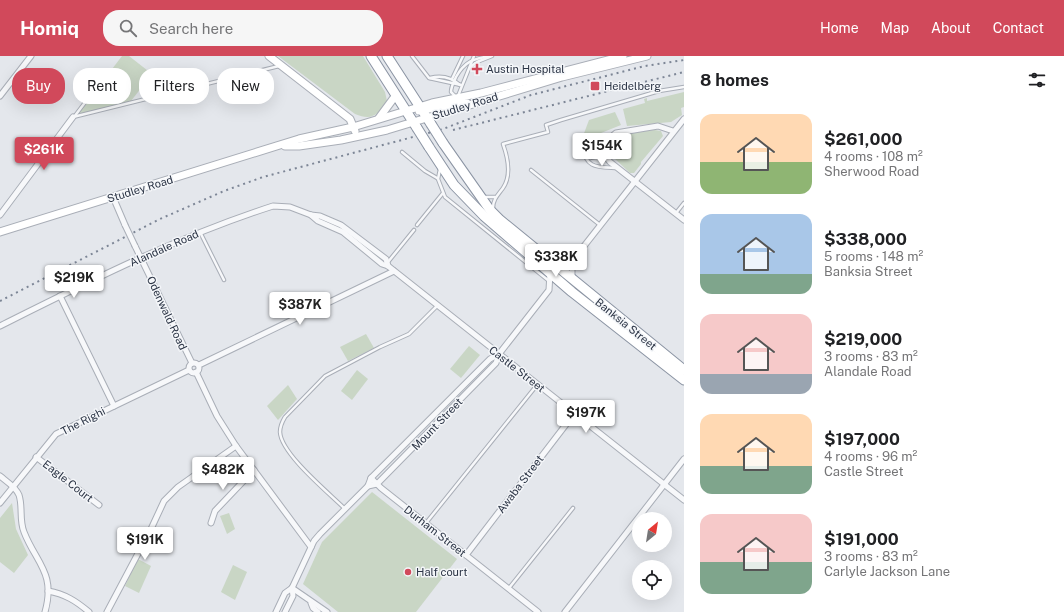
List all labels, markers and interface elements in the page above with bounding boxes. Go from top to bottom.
search box [103,10,383,46]
text: Homiq [20,17,79,39]
icon: search [117,17,139,39]
text: Search here [149,20,233,37]
text: Home [820,20,859,36]
text: Map [881,20,909,36]
text: About [931,20,971,36]
text: Contact [993,20,1044,36]
marker: Austin Hospital [471,63,483,75]
place label: Austin Hospital [486,63,565,75]
chip: Buy [12,68,65,104]
chip: Rent [73,68,131,104]
chip: Filters [139,68,209,104]
chip: New [217,68,274,104]
icon: filters [1026,69,1048,91]
text: 8 homes [700,70,769,90]
marker: Heidelberg [589,80,601,92]
place label: Heidelberg [604,80,661,92]
street label: Studley Road [431,90,499,122]
text: $261,000 [824,129,902,149]
icon: home [732,130,780,178]
pin: $154K [574,133,630,167]
pin: $261K [16,137,72,171]
text: $154K [581,138,623,153]
text: $261K [24,142,64,157]
text: 4 rooms · 108 m² [824,149,923,164]
text: Sherwood Road [824,164,919,179]
street label: Studley Road [106,173,174,205]
street label: Alandale Road [128,227,200,269]
text: $338,000 [824,229,907,249]
icon: home [732,230,780,278]
pin: $338K [528,244,584,278]
text: $338K [534,249,578,264]
text: 5 rooms · 148 m² [824,249,923,264]
text: Banksia Street [824,264,913,279]
pin: $219K [46,265,102,299]
text: $219K [54,270,94,285]
street label: Odenwald Road [145,274,189,352]
pin: $387K [272,292,328,326]
street label: Banksia Street [593,296,659,352]
text: $387K [278,297,322,312]
text: $219,000 [824,329,902,349]
icon: home [732,330,780,378]
street label: Castle Street [487,344,547,394]
text: 3 rooms · 83 m² [824,349,918,364]
text: Alandale Road [824,364,912,379]
street label: Mount Street [409,396,465,452]
pin: $197K [558,400,614,434]
street label: The Righi [59,405,107,437]
text: $197K [566,405,606,420]
text: $197,000 [824,429,900,449]
icon: home [732,430,780,478]
text: 4 rooms · 96 m² [824,449,917,464]
street label: Awaba Street [494,453,546,515]
pin: $482K [195,457,251,491]
street label: Eagle Court [41,458,95,504]
text: $482K [201,462,245,477]
text: Castle Street [824,464,904,479]
street label: Durham Street [402,503,468,559]
north arrow [632,512,672,552]
map controls [632,512,672,600]
pin: $191K [117,527,173,561]
text: $191,000 [824,529,899,549]
icon: home [732,530,780,578]
text: $191K [126,532,164,547]
text: 3 rooms · 83 m² [824,549,918,564]
button: locate [632,560,672,600]
text: Carlyle Jackson Lane [824,564,950,579]
place label: Half court [416,566,467,578]
marker: Half court [403,567,413,577]

